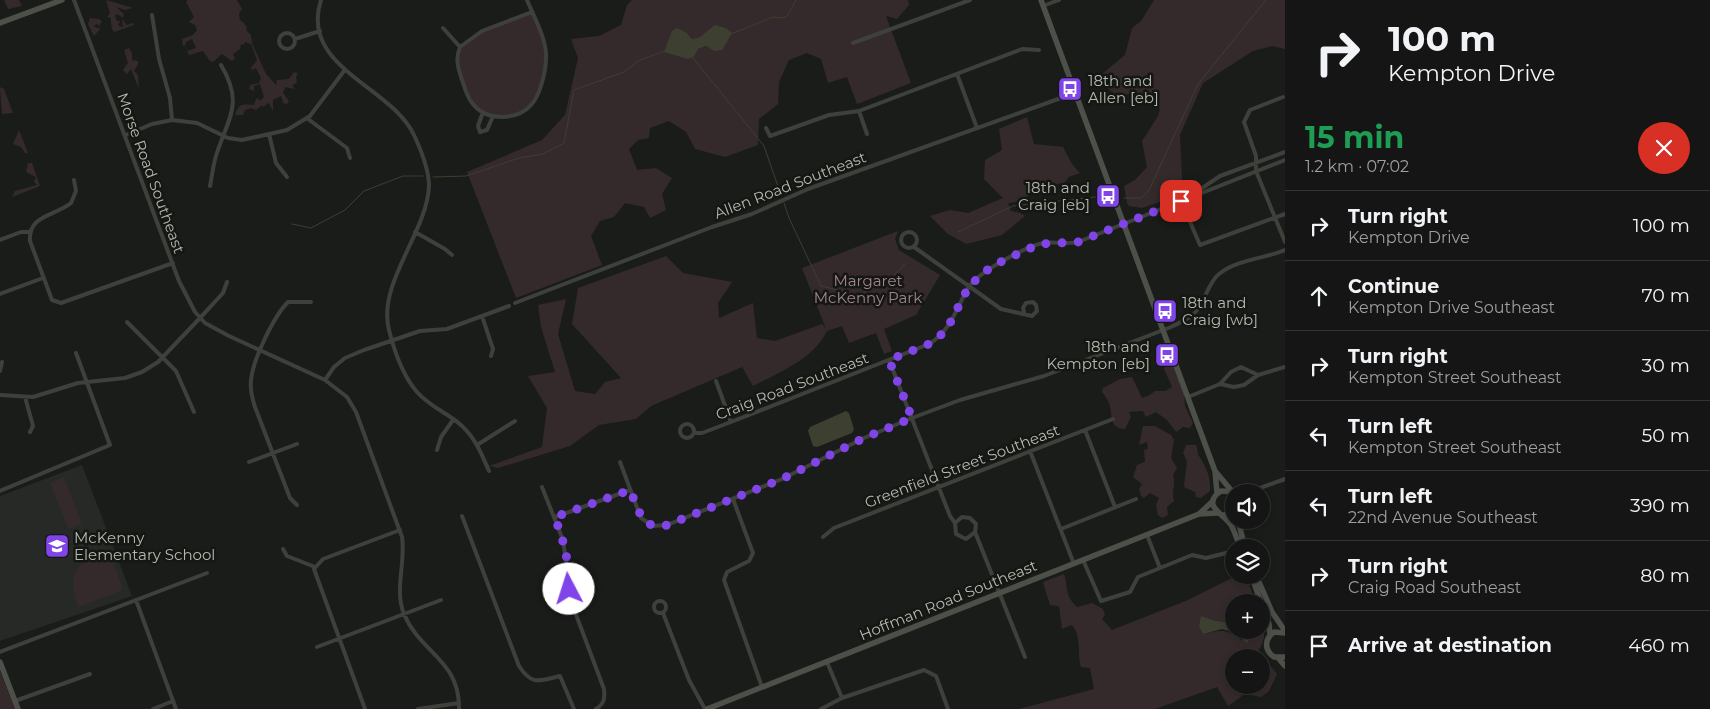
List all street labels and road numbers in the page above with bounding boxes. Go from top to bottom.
street label: Morse Road Southeast [113,90,189,256]
street label: Allen Road Southeast [711,147,869,223]
street label: Craig Road Southeast [713,348,871,424]
street label: Greenfield Street Southeast [862,420,1062,512]
street label: Hoffman Road Southeast [856,556,1040,644]

